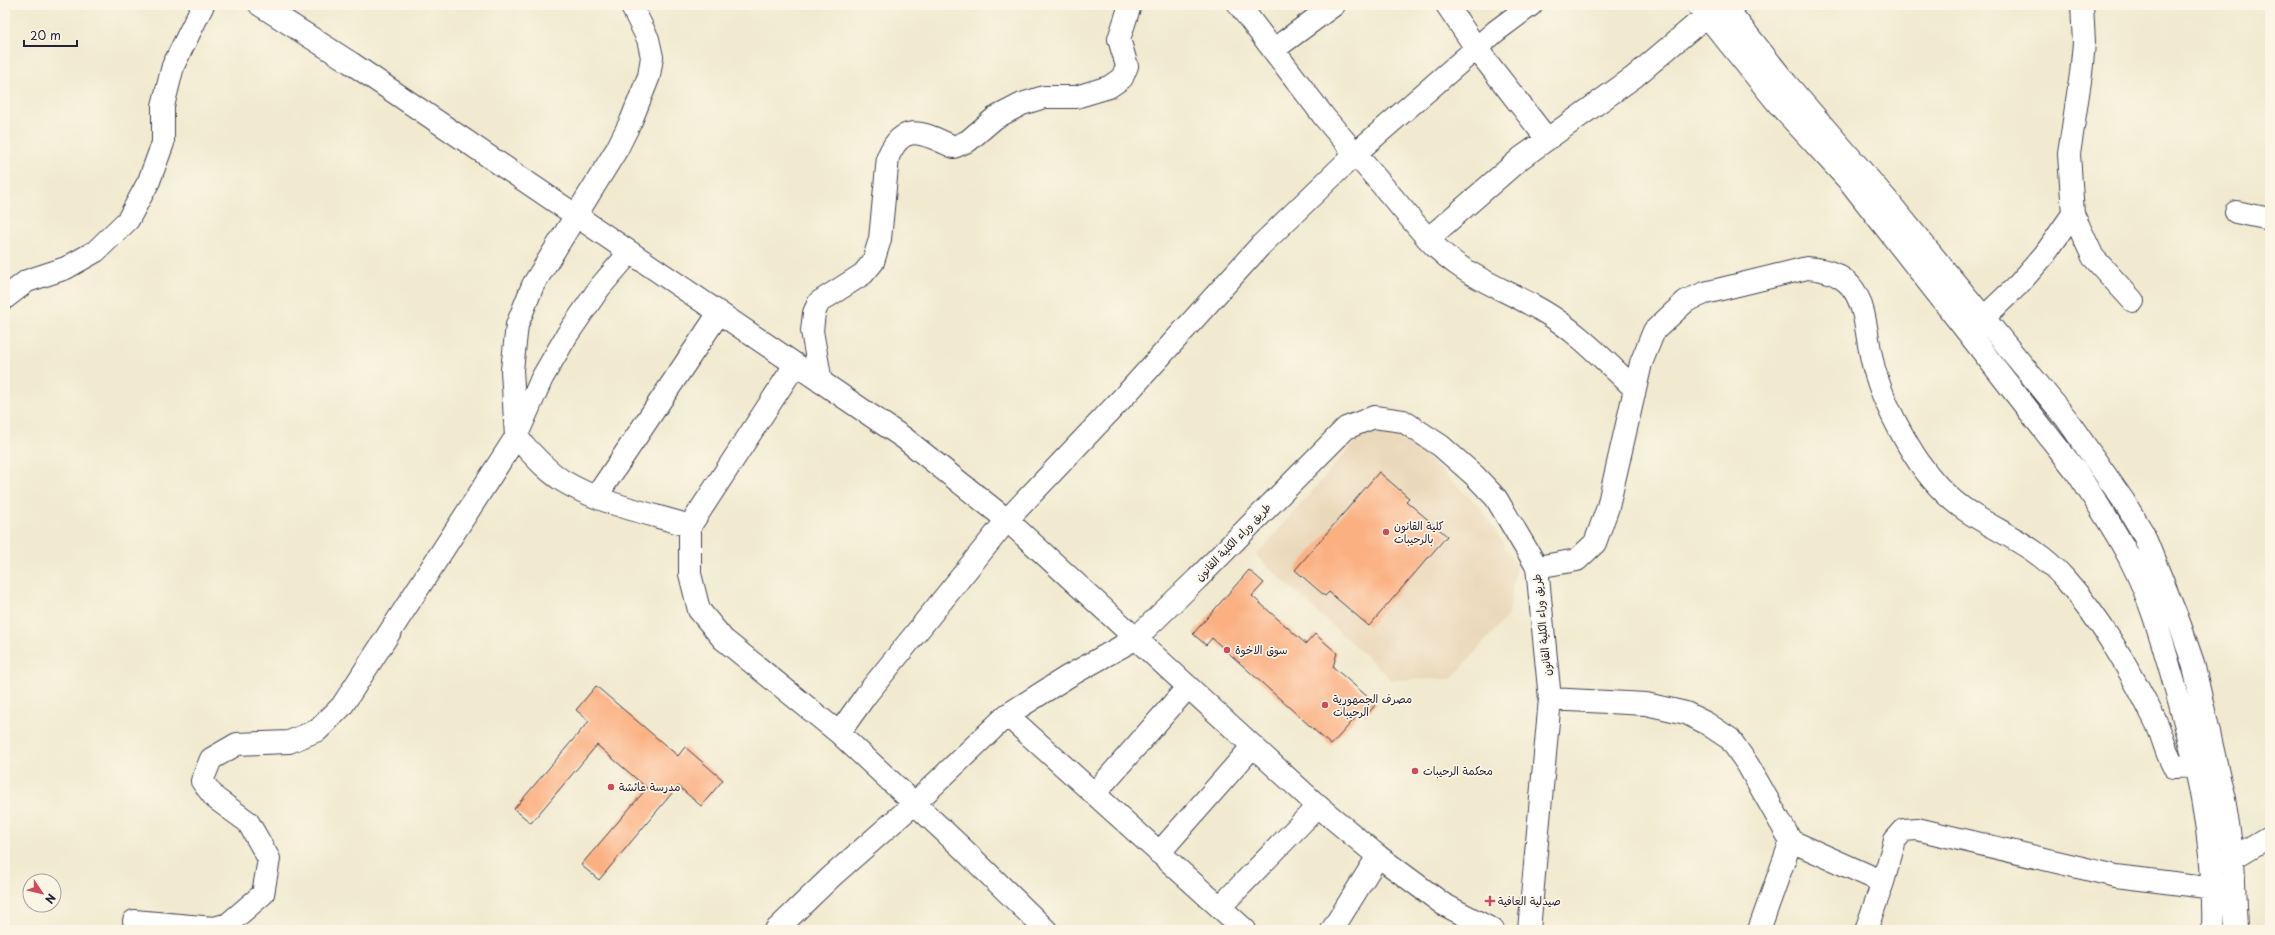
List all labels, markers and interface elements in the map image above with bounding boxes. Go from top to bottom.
scale bar [24,22,77,48]
text: 20 m [30,26,61,44]
street label: طريق وراء الكلية القانون [1191,499,1274,585]
place label: كلية القانون بالرحيبات [1394,517,1444,547]
marker: كلية القانون بالرحيبات [1381,527,1391,537]
street label: طريق وراء الكلية القانون [1528,573,1555,677]
place label: سوق الاخوة [1235,641,1288,658]
marker: سوق الاخوة [1222,645,1232,655]
place label: مصرف الجمهورية الرحيبات [1333,690,1412,720]
marker: مصرف الجمهورية الرحيبات [1320,700,1330,710]
place label: محكمة الرحيبات [1423,762,1493,779]
marker: محكمة الرحيبات [1410,766,1420,776]
place label: مدرسة عائشة [619,778,680,795]
marker: مدرسة عائشة [606,782,616,792]
north arrow [22,873,62,913]
text: N [41,891,60,908]
place label: صيدلية العافية [1498,892,1561,909]
marker: صيدلية العافية [1485,896,1495,906]

